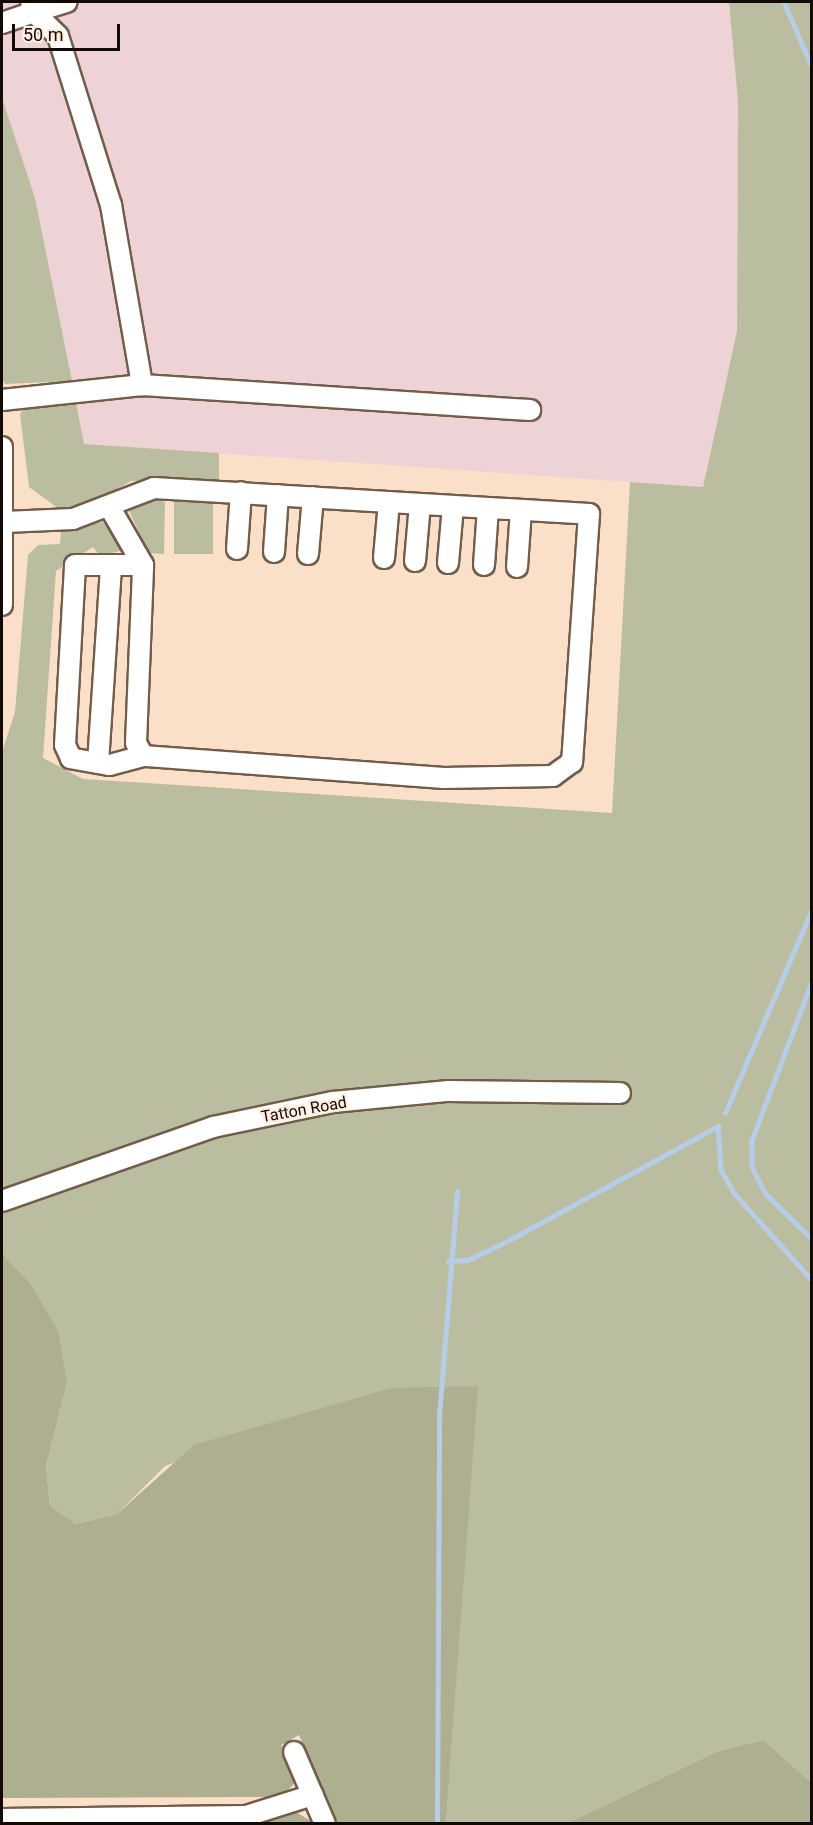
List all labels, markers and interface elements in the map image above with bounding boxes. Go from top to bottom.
scale bar [15,12,123,50]
text: 50 m [23,24,63,45]
street label: Tatton Road [260,1093,348,1127]

